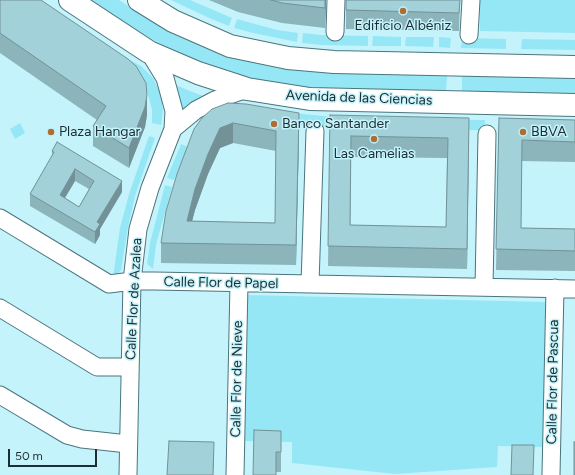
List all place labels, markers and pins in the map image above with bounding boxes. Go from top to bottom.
marker: Edificio Albéniz [398,6,408,16]
place label: Edificio Albéniz [355,18,451,34]
place label: Banco Santander [282,116,389,132]
marker: Banco Santander [269,119,279,129]
place label: Plaza Hangar [59,124,140,140]
place label: BBVA [531,124,567,140]
marker: Plaza Hangar [46,127,56,137]
marker: BBVA [518,127,528,137]
marker: Las Camelias [369,134,379,144]
place label: Las Camelias [333,146,415,162]

